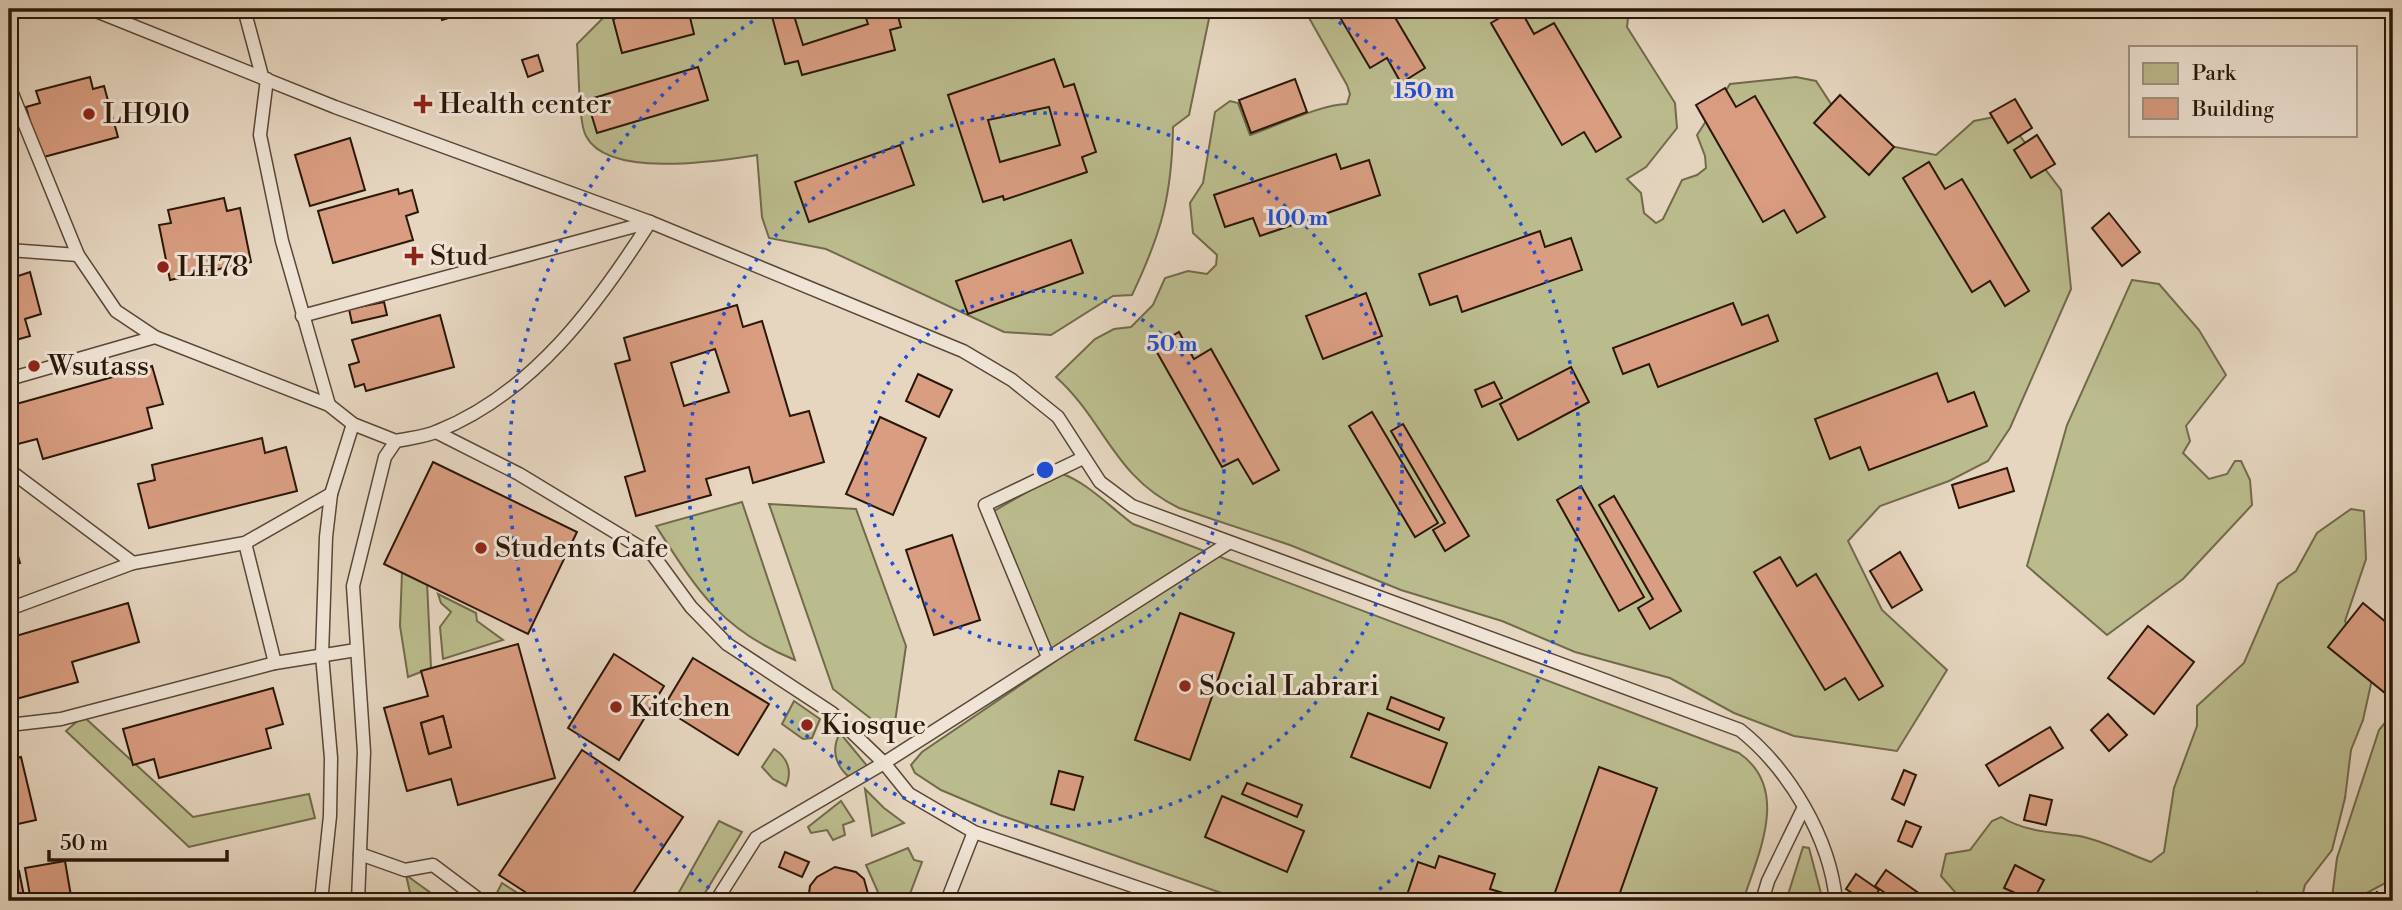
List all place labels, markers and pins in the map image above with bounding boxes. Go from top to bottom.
place label: Health center [439,87,612,122]
marker: Health center [413,94,433,114]
place label: LH910 [103,97,190,132]
marker: LH910 [81,106,97,122]
place label: Stud [430,239,488,274]
marker: Stud [404,246,424,266]
place label: LH78 [177,250,249,285]
marker: LH78 [155,259,171,275]
place label: Wsutass [47,349,149,384]
marker: Wsutass [26,358,42,374]
centre of rings [1033,458,1057,482]
place label: Students Cafe [495,531,669,566]
marker: Students Cafe [473,540,489,556]
place label: Social Labrari [1199,669,1379,704]
marker: Social Labrari [1177,678,1193,694]
place label: Kitchen [630,690,731,725]
marker: Kitchen [608,699,624,715]
place label: Kiosque [821,708,926,743]
marker: Kiosque [799,717,815,733]

